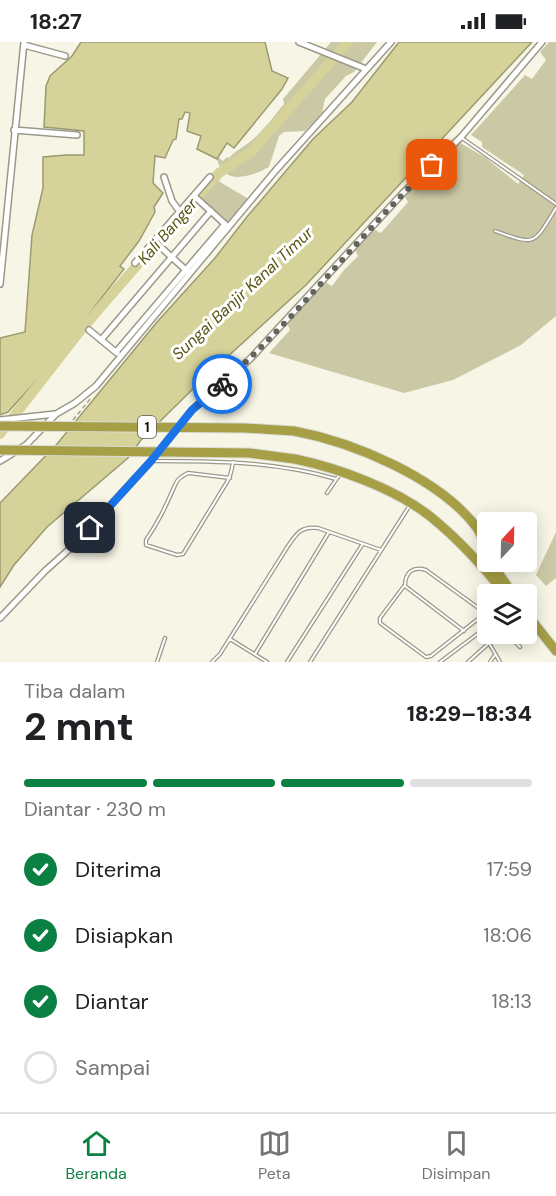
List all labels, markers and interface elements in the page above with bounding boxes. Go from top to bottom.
text: 18:27 [30,7,82,36]
pin [406,139,457,190]
icon: bag [415,148,448,181]
water label: Kali Banger [133,193,203,269]
water label: Sungai Banjir Kanal Timur [167,222,318,364]
courier [192,354,252,414]
icon: bike [206,368,239,401]
road number: 1 [138,416,156,438]
pin [64,502,115,553]
icon: home [73,511,106,544]
north arrow [477,512,537,572]
map controls [477,512,537,644]
button: layers [477,584,537,644]
text: Tiba dalam [24,678,125,704]
text: 18:29–18:34 [407,699,532,728]
text: 2 mnt [24,701,134,752]
text: Diantar · 230 m [24,796,166,822]
icon: check [24,853,57,886]
text: Diterima [75,855,161,884]
text: 17:59 [487,856,532,882]
icon: check [24,919,57,952]
text: Disiapkan [75,921,173,950]
text: 18:06 [483,922,532,948]
icon: check [24,985,57,1018]
text: Diantar [75,987,149,1016]
text: 18:13 [492,988,532,1014]
text: Sampai [75,1053,150,1082]
tab: Beranda [65,1127,127,1184]
tab: Peta [258,1127,291,1184]
tab: Disimpan [422,1127,491,1184]

